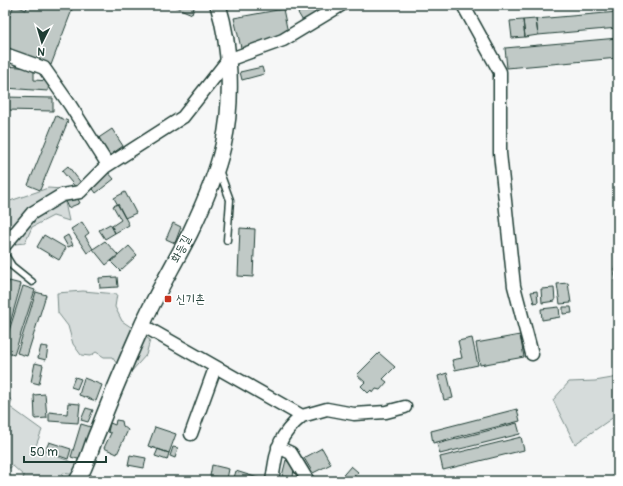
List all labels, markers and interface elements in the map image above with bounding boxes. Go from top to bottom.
north arrow [22,22,62,62]
text: N [36,45,45,58]
street label: 화등길 [168,232,194,265]
place label: 신기촌 [176,292,205,307]
marker: 신기촌 [163,294,173,304]
scale bar [24,438,106,464]
text: 50 m [30,445,58,460]

